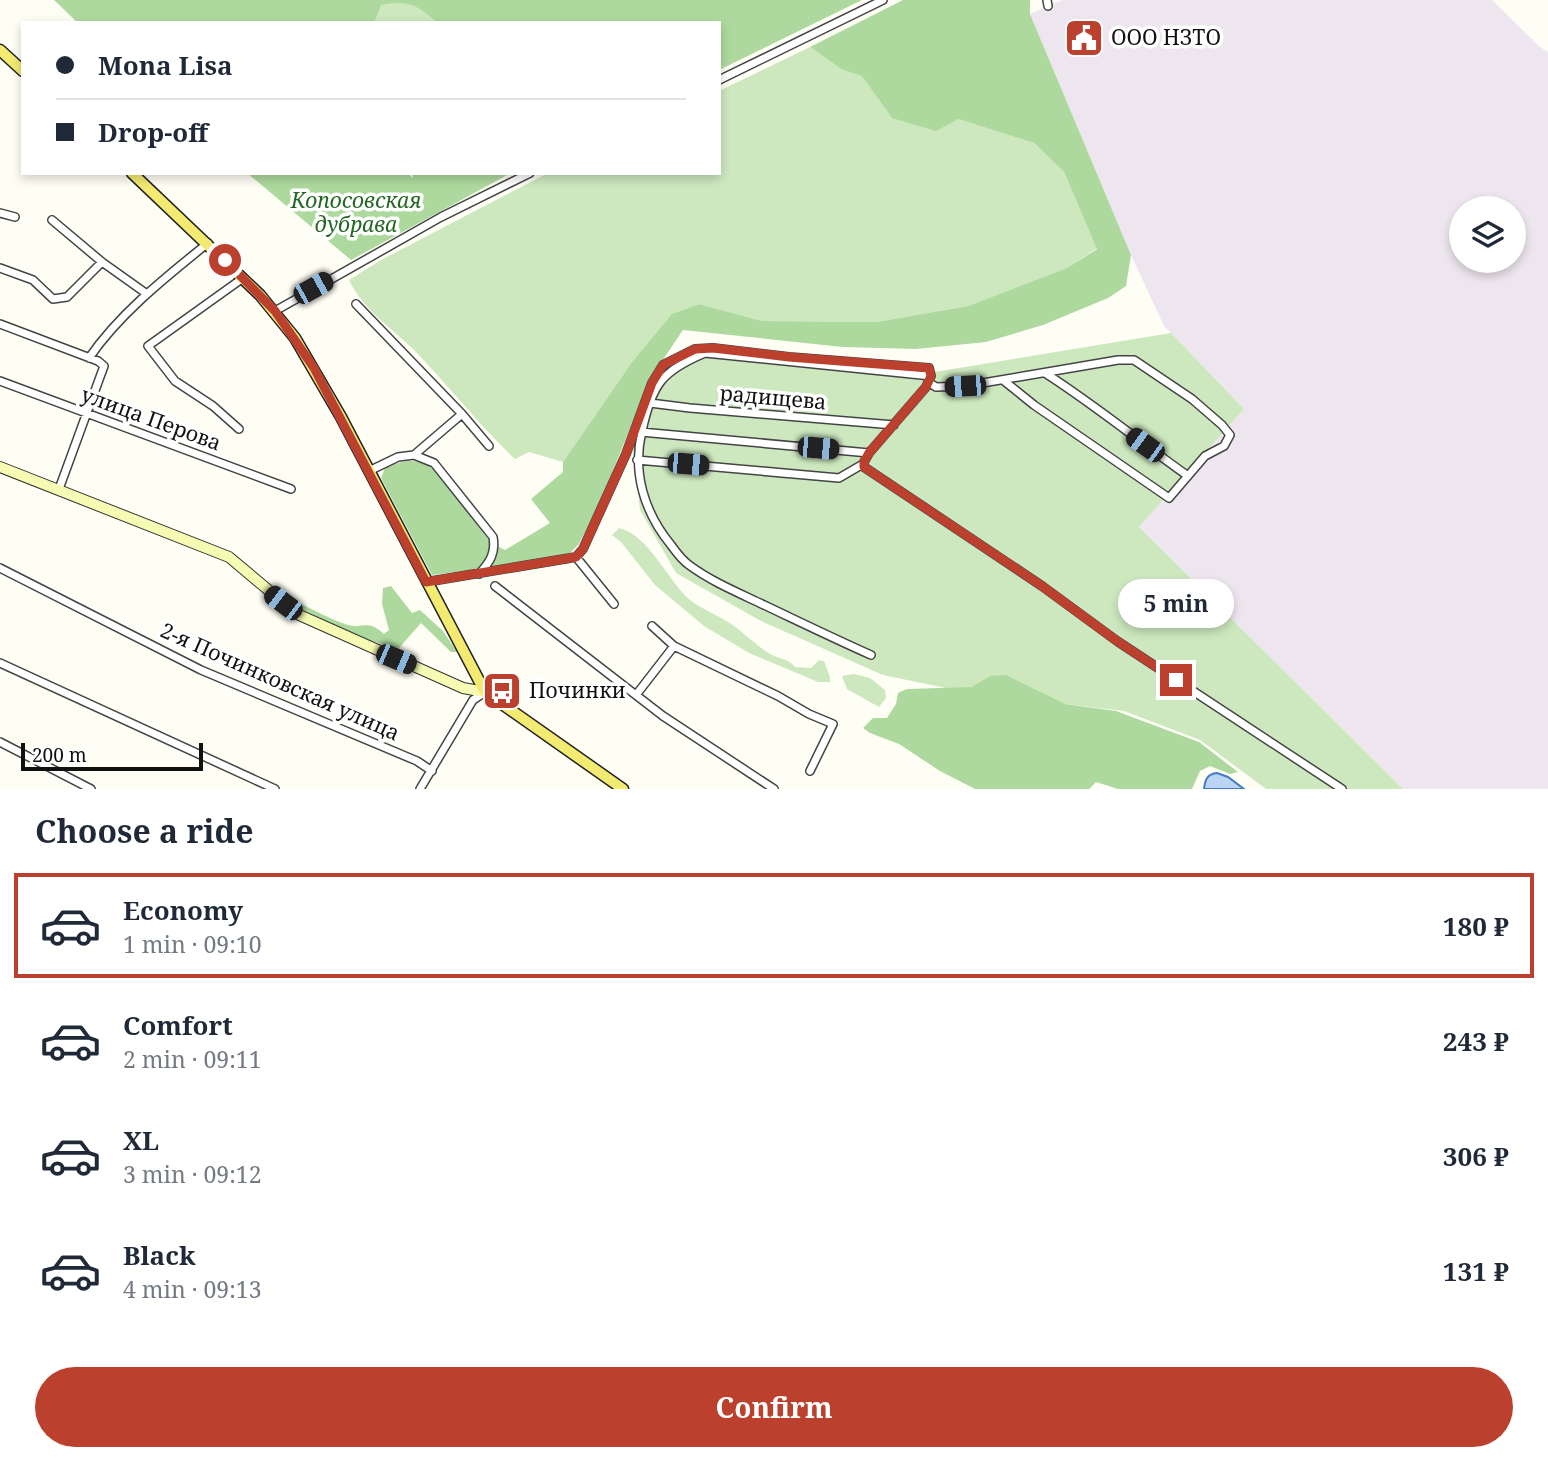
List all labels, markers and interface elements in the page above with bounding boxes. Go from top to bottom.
public building icon: ООО НЗТО [1063,17,1105,59]
place label: ООО НЗТО [1111,23,1221,51]
text: Mona Lisa [98,47,233,83]
text: Drop-off [98,114,208,150]
park label: Копосовская дубрава [290,186,421,238]
map controls [1449,196,1526,273]
button: layers [1449,196,1526,273]
route start [209,244,241,276]
car [290,269,337,307]
car [944,374,987,398]
street label: радищева [719,378,828,416]
street label: улица Перова [77,380,225,456]
car [1122,424,1169,466]
car [797,436,840,460]
car [667,452,710,476]
callout: 5 min [1118,578,1234,628]
car [260,582,307,624]
text: 5 min [1143,587,1209,619]
street label: 2-я Починковская улица [156,616,404,747]
car [373,641,420,677]
route end [1160,664,1192,696]
bus stop icon: Починки [481,670,523,712]
place label: Починки [529,676,626,704]
scale bar [21,740,203,772]
text: 200 m [32,742,87,768]
text: Choose a ride [35,809,254,852]
text: Economy [123,892,243,928]
icon: car [39,894,102,957]
text: 180 ₽ [1443,908,1509,944]
text: 1 min · 09:10 [123,928,261,960]
text: Comfort [123,1007,233,1043]
icon: car [39,1009,102,1072]
text: 243 ₽ [1443,1023,1509,1059]
text: 2 min · 09:11 [123,1043,261,1075]
text: XL [123,1122,159,1158]
icon: car [39,1124,102,1187]
text: 306 ₽ [1443,1138,1509,1174]
text: 3 min · 09:12 [123,1158,261,1190]
text: Black [123,1237,196,1273]
icon: car [39,1239,102,1302]
text: 131 ₽ [1443,1253,1509,1289]
text: 4 min · 09:13 [123,1273,261,1305]
button: Confirm [35,1367,1513,1447]

